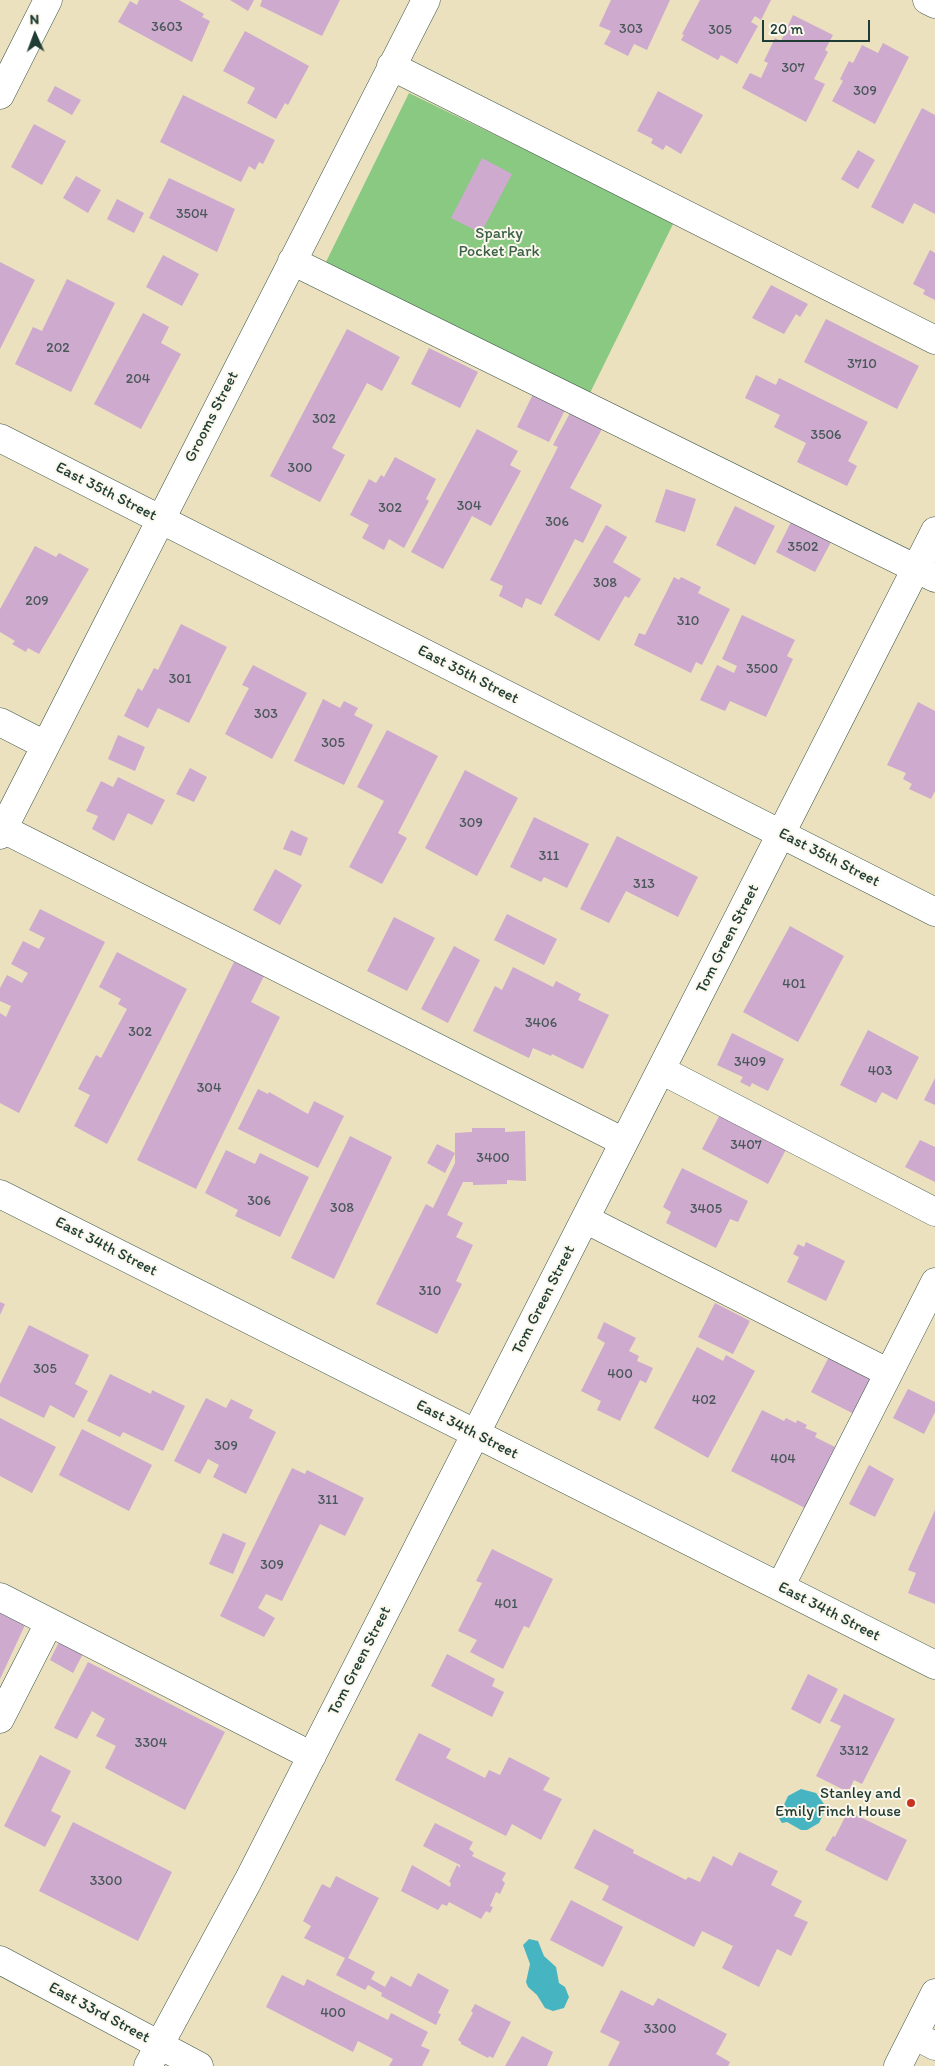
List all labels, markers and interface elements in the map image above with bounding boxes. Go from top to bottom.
north arrow [10,10,60,60]
scale bar [765,10,872,42]
text: N [29,11,39,28]
house number: 3603 [151,19,183,35]
text: 20 m [770,20,803,38]
house number: 303 [619,21,643,37]
house number: 305 [708,22,732,38]
house number: 307 [781,60,805,76]
house number: 309 [853,83,877,99]
house number: 3504 [176,206,208,222]
park label: Sparky Pocket Park [458,224,540,262]
house number: 202 [46,340,70,356]
house number: 3710 [847,356,877,372]
street label: Grooms Street [181,368,243,466]
house number: 204 [126,371,150,387]
house number: 302 [312,411,336,427]
house number: 3506 [810,427,842,443]
street label: East 35th Street [52,458,160,526]
house number: 300 [288,460,312,476]
house number: 304 [457,498,481,514]
house number: 302 [378,500,402,516]
house number: 306 [545,514,569,530]
house number: 3502 [788,539,818,555]
house number: 308 [593,575,617,591]
house number: 209 [25,593,49,609]
house number: 310 [677,613,699,629]
street label: East 35th Street [414,641,522,709]
house number: 3500 [746,661,778,677]
house number: 301 [169,671,191,687]
house number: 303 [254,706,278,722]
house number: 305 [321,735,345,751]
house number: 309 [459,815,483,831]
street label: East 35th Street [775,824,883,892]
house number: 311 [539,848,559,864]
house number: 313 [633,876,655,892]
street label: Tom Green Street [692,881,764,997]
house number: 401 [782,976,806,992]
house number: 3406 [525,1015,557,1031]
house number: 302 [128,1024,152,1040]
house number: 3409 [734,1054,766,1070]
house number: 403 [868,1063,892,1079]
house number: 304 [197,1080,221,1096]
house number: 3407 [730,1137,762,1153]
house number: 3400 [476,1150,510,1166]
house number: 306 [247,1193,271,1209]
house number: 308 [330,1200,354,1216]
house number: 3405 [690,1201,722,1217]
street label: East 34th Street [52,1213,160,1281]
street label: Tom Green Street [508,1242,580,1358]
house number: 310 [419,1283,441,1299]
house number: 305 [33,1361,57,1377]
house number: 400 [607,1366,633,1382]
house number: 402 [692,1392,716,1408]
street label: East 34th Street [413,1396,521,1464]
house number: 309 [214,1438,238,1454]
house number: 404 [770,1451,796,1467]
house number: 311 [318,1492,338,1508]
house number: 309 [260,1557,284,1573]
street label: East 34th Street [775,1578,883,1646]
house number: 401 [494,1596,518,1612]
street label: Tom Green Street [324,1603,396,1719]
house number: 3304 [135,1735,167,1751]
house number: 3312 [839,1743,869,1759]
place label: Stanley and Emily Finch House [775,1784,901,1822]
marker: Stanley and Emily Finch House [905,1797,917,1809]
house number: 3300 [90,1873,122,1889]
street label: East 33rd Street [45,1978,153,2048]
house number: 400 [320,2005,346,2021]
house number: 3300 [644,2021,676,2037]

